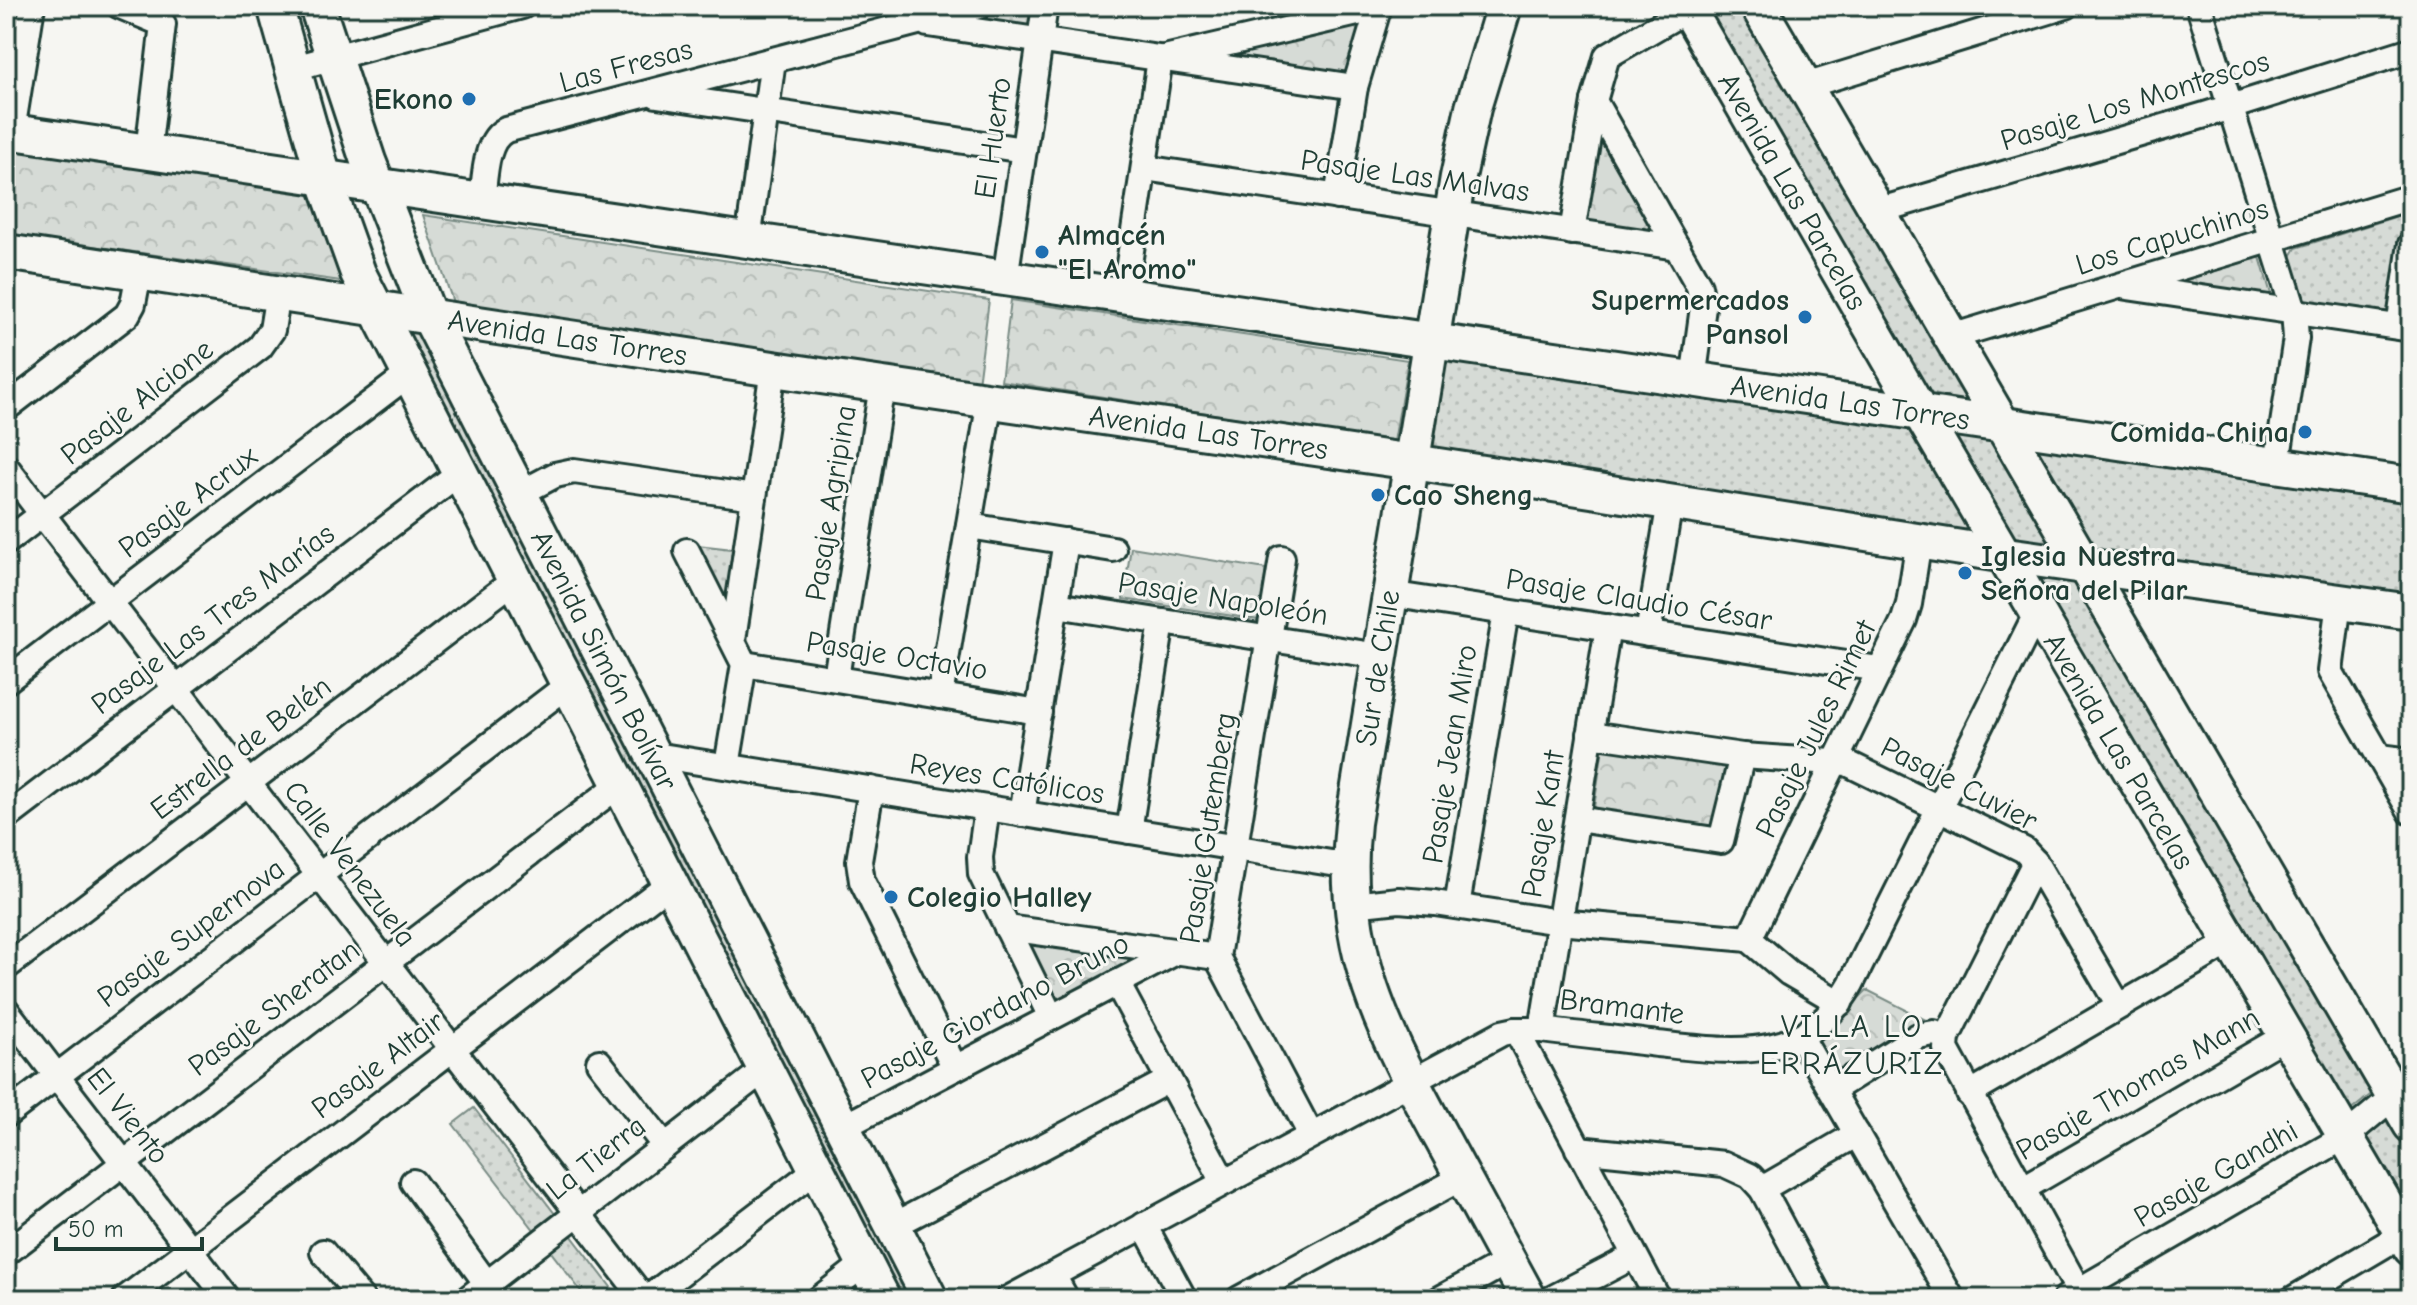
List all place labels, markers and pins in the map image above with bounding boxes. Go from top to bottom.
place label: Ekono [374,82,453,117]
marker: Ekono [460,90,478,108]
place label: Almacén "El Aromo" [1058,218,1196,287]
marker: Almacén "El Aromo" [1033,243,1051,261]
place label: Supermercados Pansol [1592,283,1789,352]
marker: Supermercados Pansol [1796,308,1814,326]
place label: Comida China [2110,415,2289,450]
marker: Comida China [2296,423,2314,441]
place label: Cao Sheng [1394,478,1533,513]
marker: Cao Sheng [1369,486,1387,504]
place label: Iglesia Nuestra Señora del Pilar [1981,539,2187,608]
marker: Iglesia Nuestra Señora del Pilar [1956,564,1974,582]
place label: Colegio Halley [907,880,1092,915]
marker: Colegio Halley [882,888,900,906]

